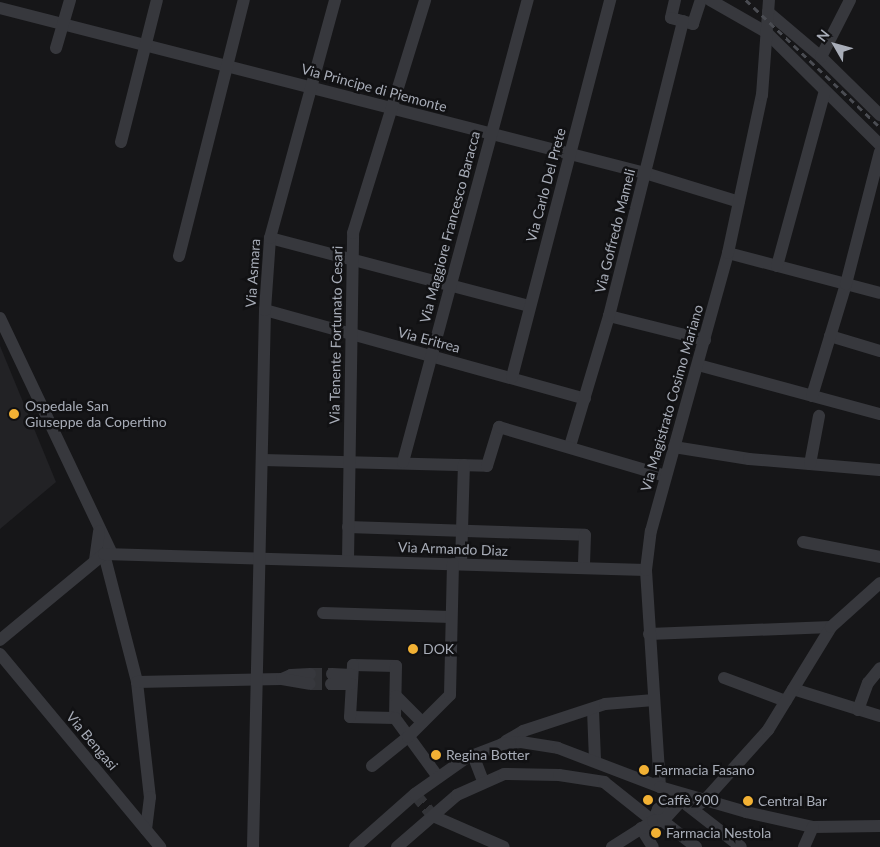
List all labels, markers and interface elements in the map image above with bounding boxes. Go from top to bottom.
north arrow [810,20,860,70]
text: N [813,26,833,45]
street label: Via Principe di Piemonte [299,60,449,116]
street label: Via Carlo Del Prete [523,126,569,244]
street label: Via Maggiore Francesco Baracca [416,129,484,325]
street label: Via Goffredo Mameli [591,167,639,295]
street label: Via Asmara [242,238,264,308]
street label: Via Tenente Fortunato Cesari [326,246,346,424]
street label: Via Magistrato Cosimo Mariano [637,303,707,493]
street label: Via Eritrea [396,324,462,356]
place label: Ospedale San Giuseppe da Copertino [25,398,167,431]
marker: Ospedale San Giuseppe da Copertino [7,407,21,421]
street label: Via Armando Diaz [397,539,509,559]
place label: DOK [423,641,454,657]
marker: DOK [407,643,419,655]
street label: Via Bengasi [63,708,121,774]
place label: Regina Botter [446,747,529,763]
marker: Regina Botter [430,749,442,761]
place label: Farmacia Fasano [654,762,755,778]
marker: Farmacia Fasano [638,764,650,776]
place label: Caffè 900 [658,792,719,808]
place label: Central Bar [758,793,827,809]
marker: Caffè 900 [642,794,654,806]
marker: Central Bar [742,795,754,807]
place label: Farmacia Nestola [666,825,771,841]
marker: Farmacia Nestola [650,827,662,839]

